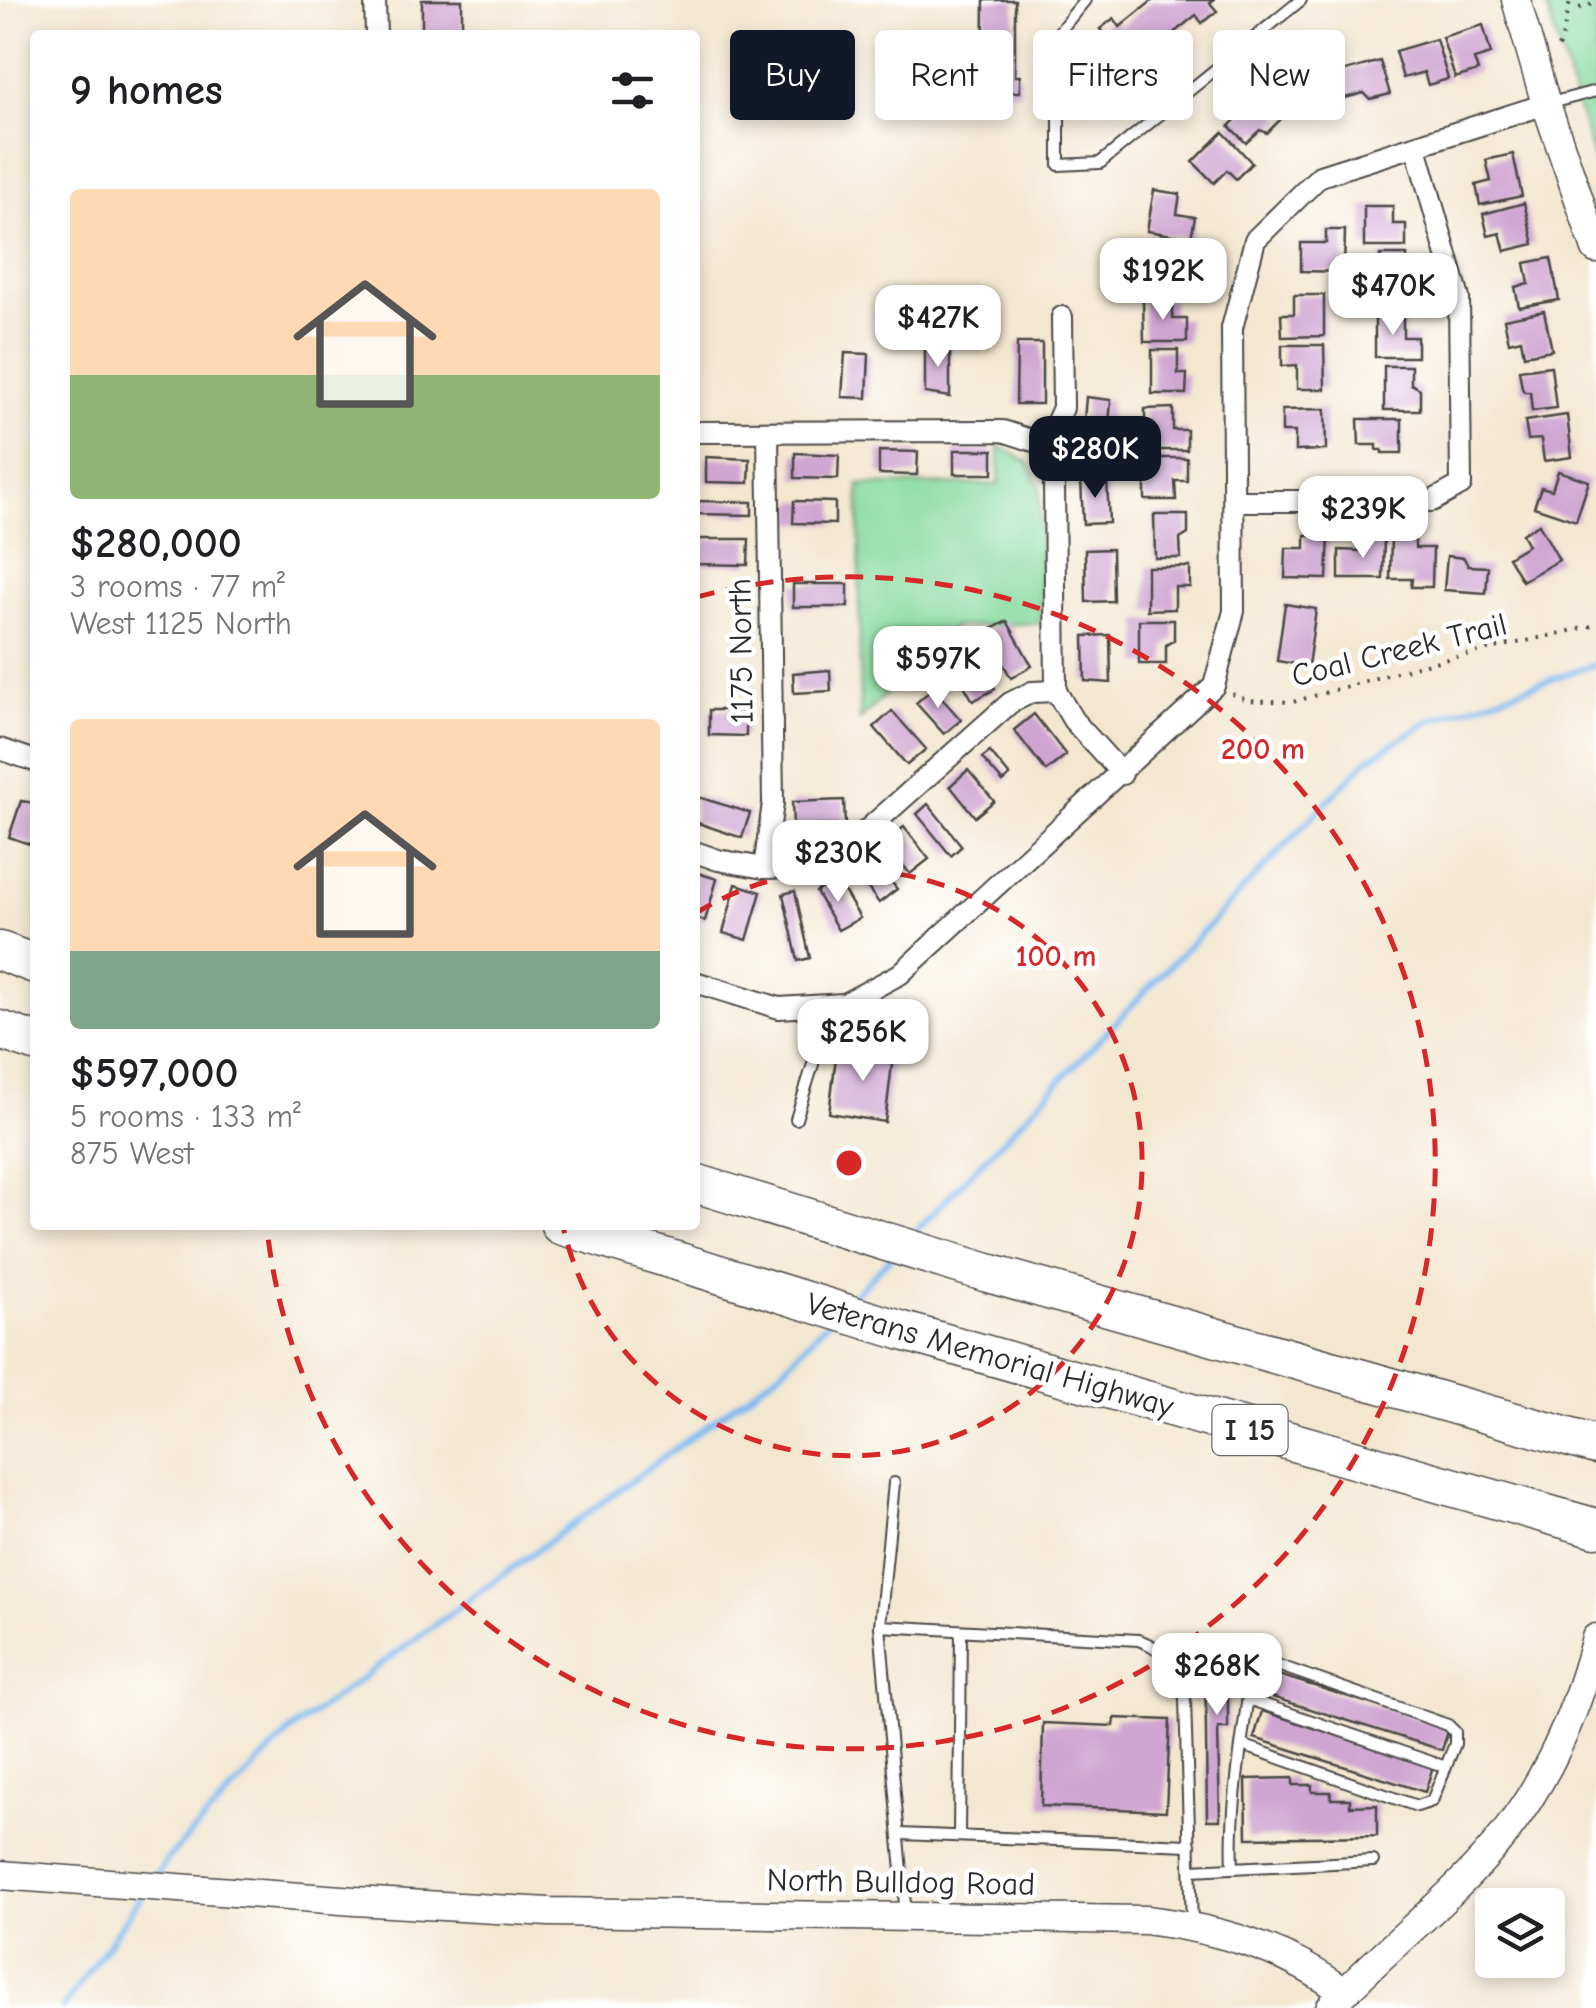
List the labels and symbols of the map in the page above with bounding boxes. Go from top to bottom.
pin: $192K [1093,238,1233,323]
pin: $470K [1323,253,1463,338]
pin: $427K [868,285,1008,370]
pin: $280K [1025,416,1165,501]
pin: $239K [1293,476,1433,561]
street label: 1175 North [721,578,761,724]
street label: Coal Creek Trail [1288,605,1510,695]
pin: $597K [868,626,1008,711]
text: 200 m [1221,732,1305,767]
pin: $230K [768,820,908,905]
text: 100 m [1016,939,1096,974]
pin: $256K [793,999,933,1084]
centre of rings [831,1145,867,1181]
street label: Veterans Memorial Highway [802,1285,1178,1425]
road number: I 15 [1212,1405,1288,1455]
pin: $268K [1147,1633,1287,1718]
street label: North Bulldog Road [766,1861,1036,1903]

